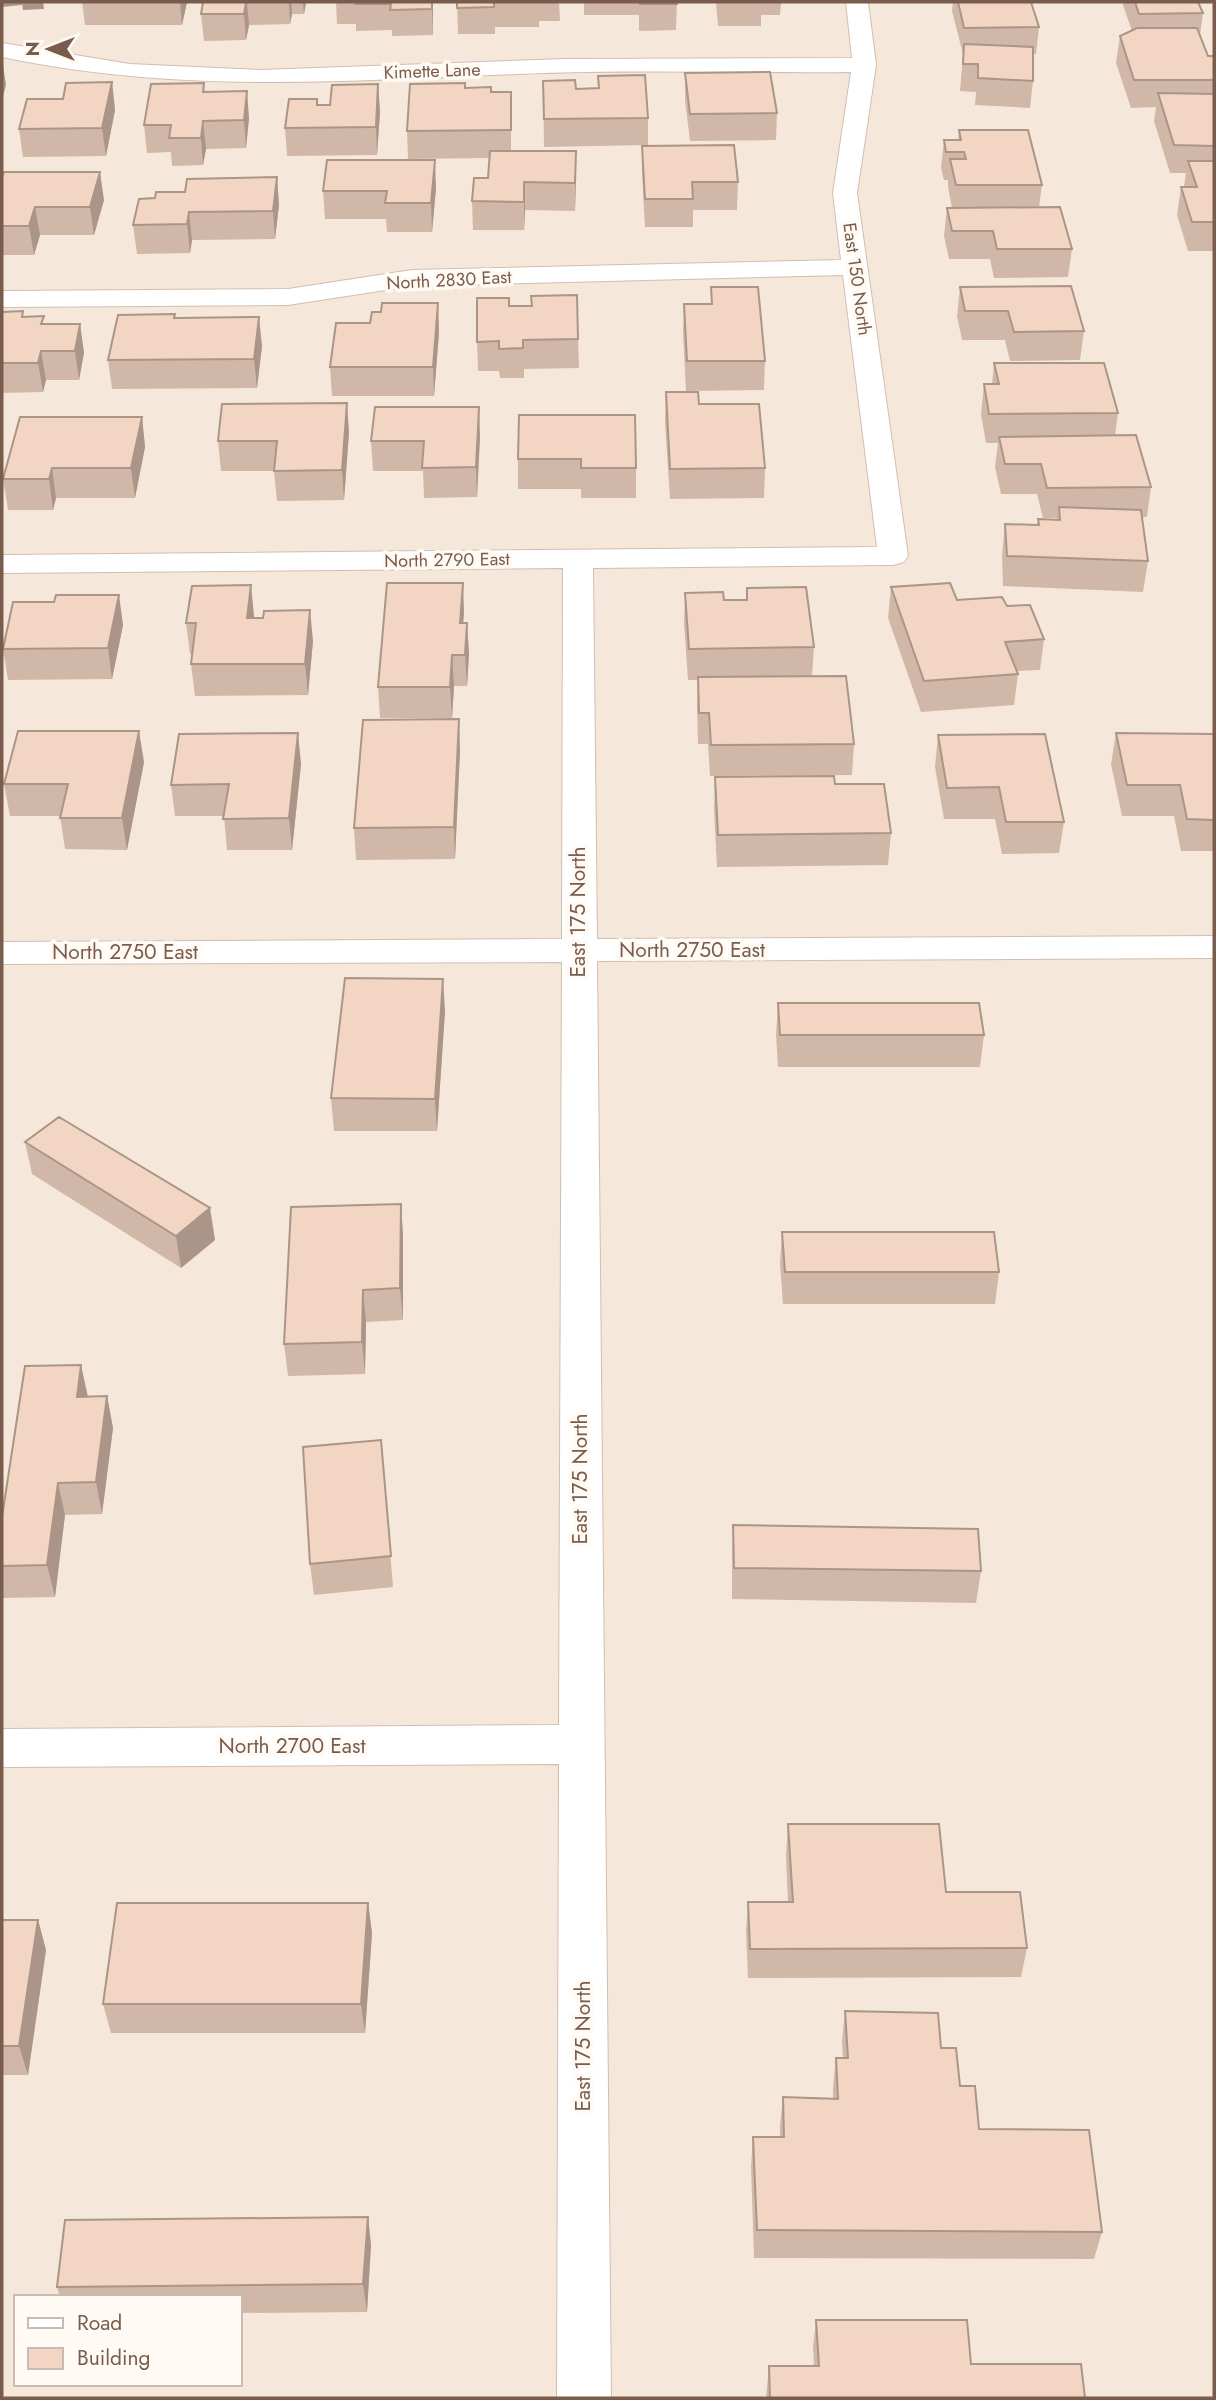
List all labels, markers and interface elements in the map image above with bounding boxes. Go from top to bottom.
north arrow [14,14,84,84]
text: N [19,41,46,57]
street label: Kimette Lane [383,56,481,86]
street label: East 150 North [836,221,878,337]
street label: North 2830 East [386,264,513,296]
street label: North 2790 East [384,546,511,574]
street label: East 175 North [563,846,593,978]
street label: North 2750 East [619,935,765,965]
street label: North 2750 East [52,937,198,967]
street label: East 175 North [565,1413,595,1545]
street label: North 2700 East [219,1731,365,1761]
street label: East 175 North [568,1980,598,2112]
legend [14,2295,242,2386]
text: Road [77,2308,122,2338]
text: Building [77,2343,150,2373]

